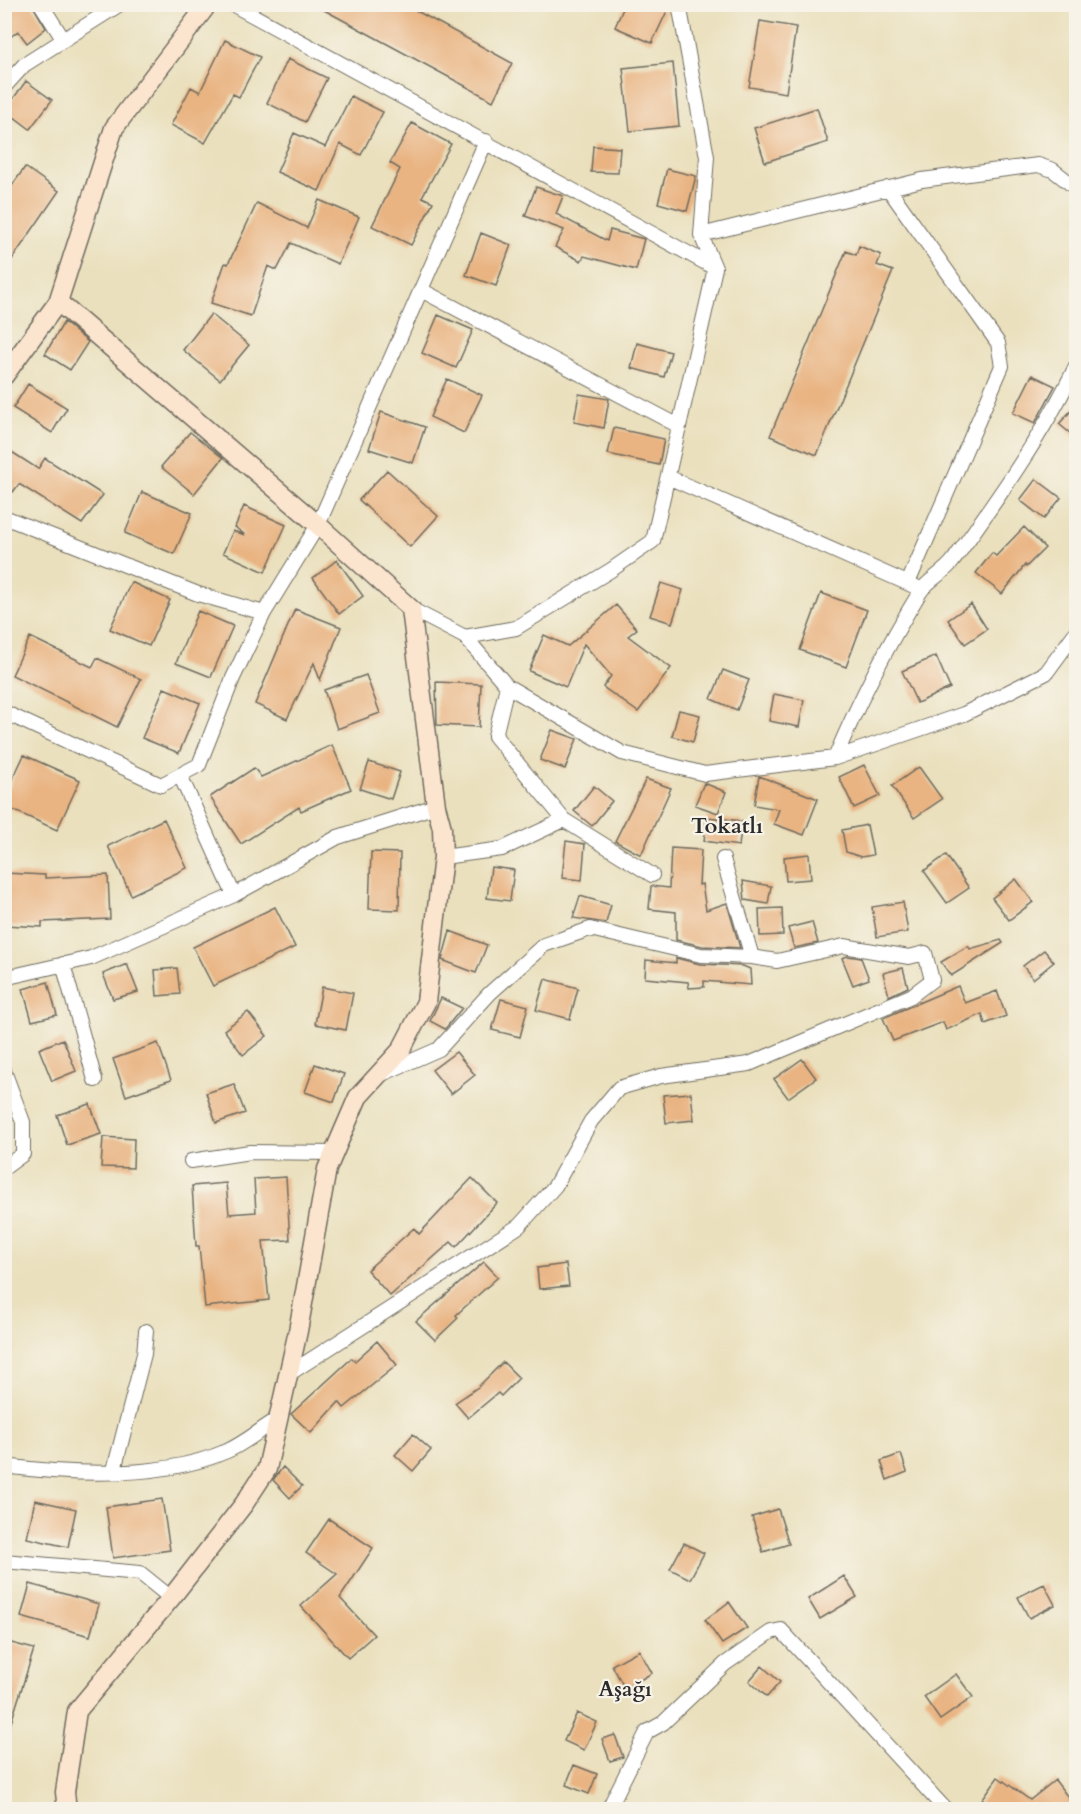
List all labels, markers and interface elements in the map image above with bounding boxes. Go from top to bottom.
district label: Tokatlı [691,811,763,841]
district label: Aşağı [598,1675,652,1704]

